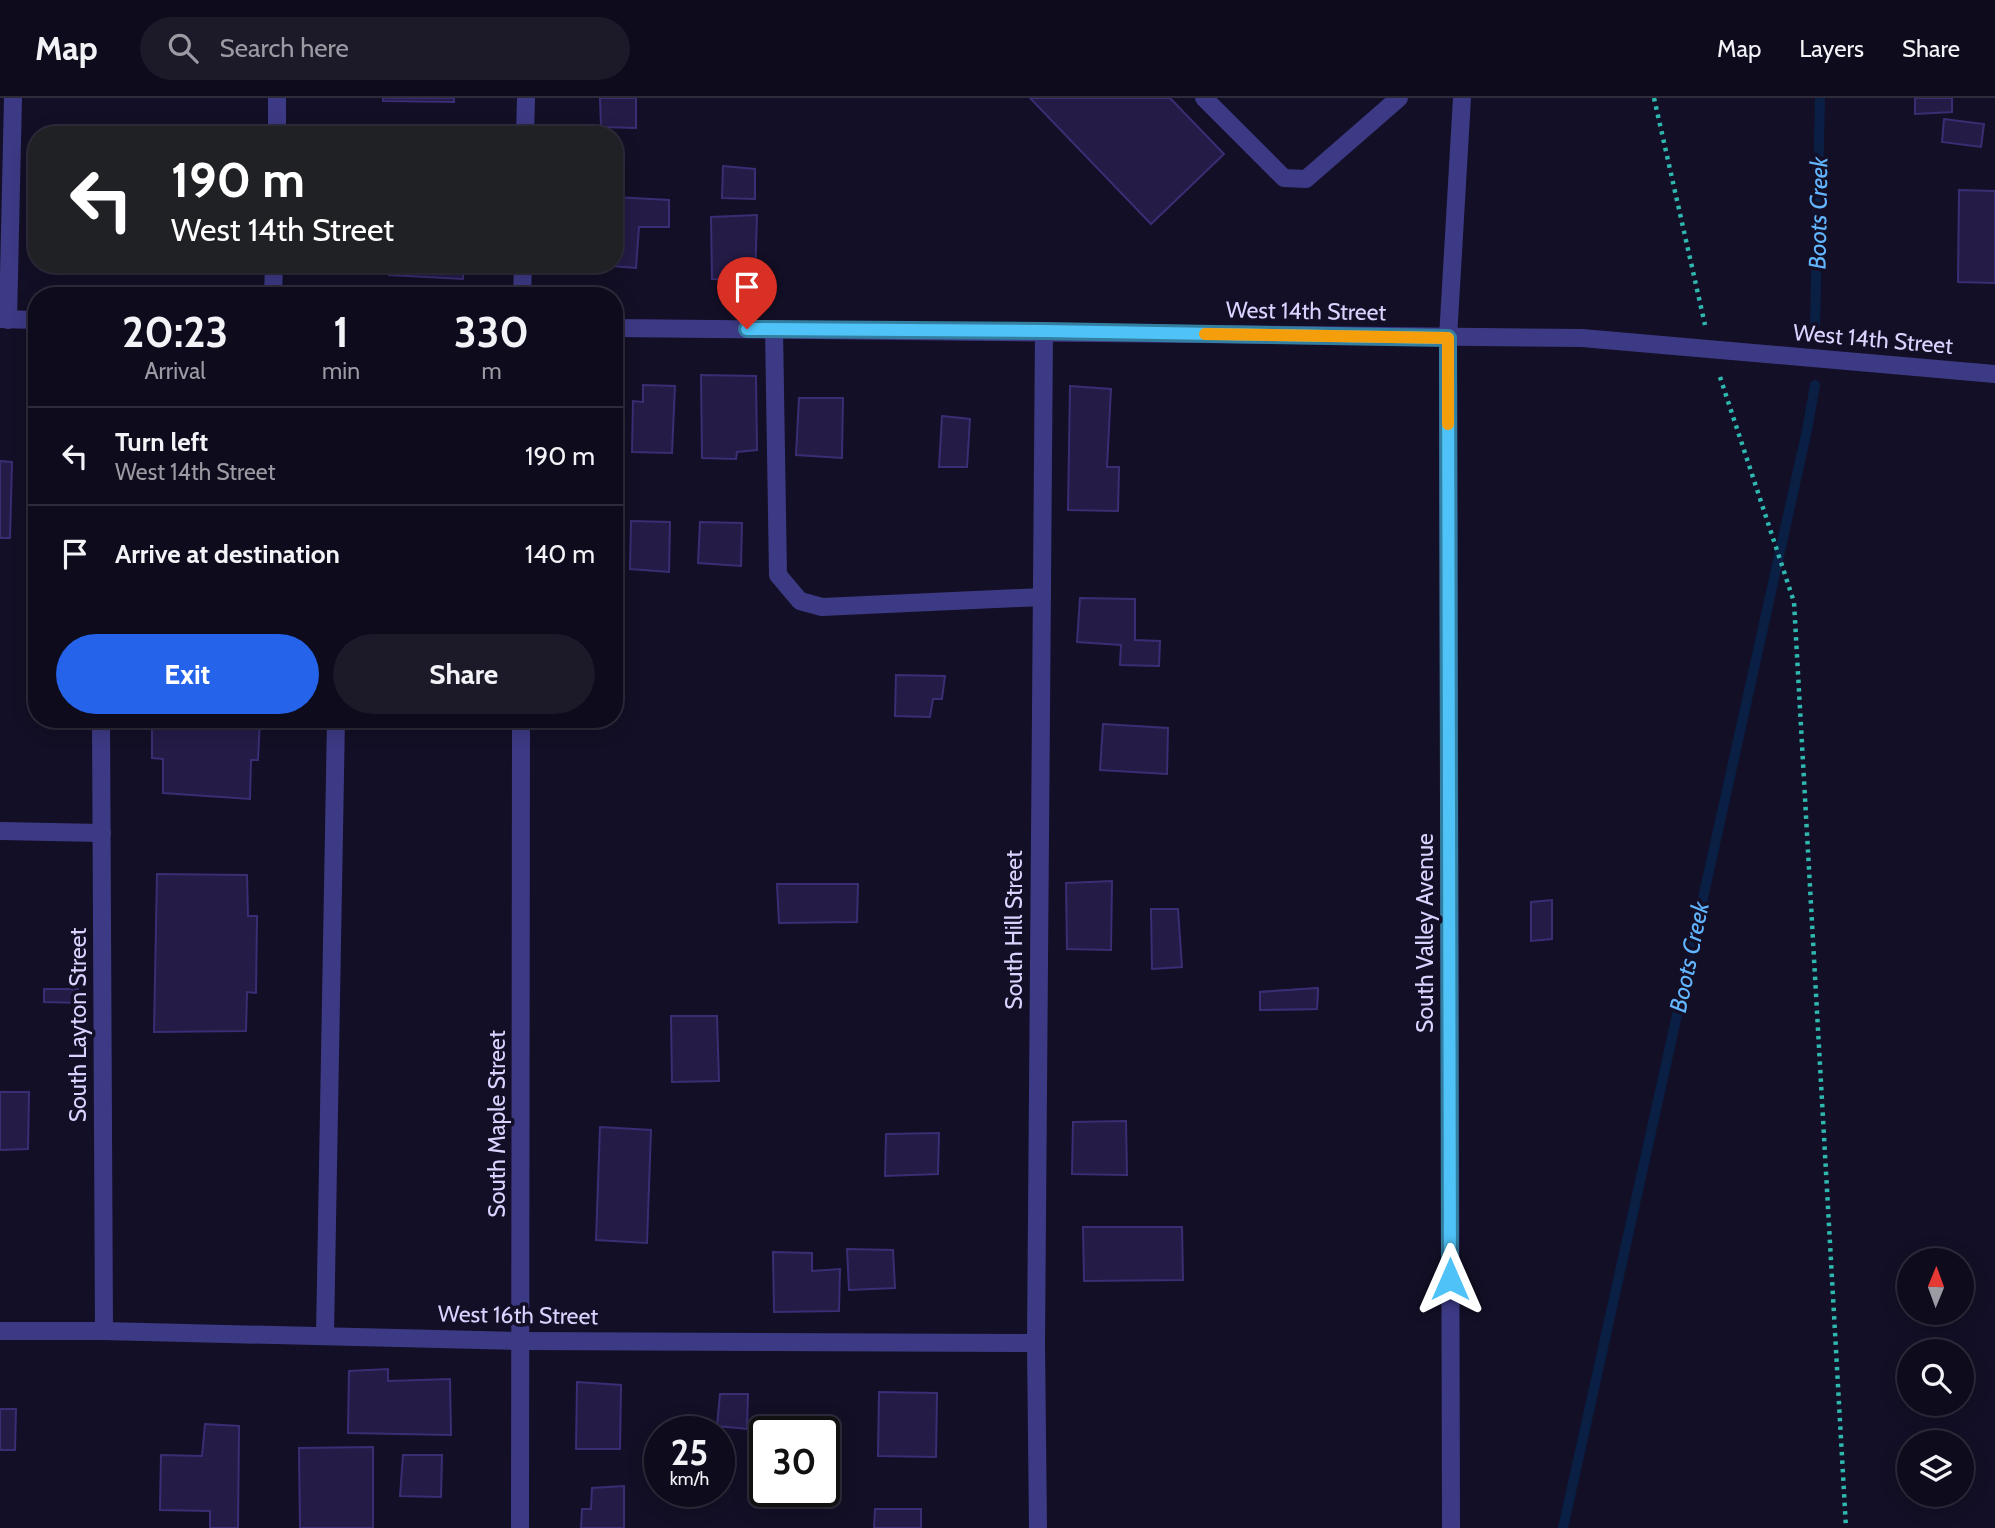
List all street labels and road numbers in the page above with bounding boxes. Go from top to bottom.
street label: West 14th Street [1226,296,1387,326]
street label: West 14th Street [1792,318,1954,360]
street label: South Valley Avenue [1411,833,1439,1033]
street label: South Hill Street [1000,850,1028,1010]
street label: South Layton Street [64,927,92,1122]
street label: South Maple Street [483,1030,511,1218]
street label: West 16th Street [438,1300,599,1330]

